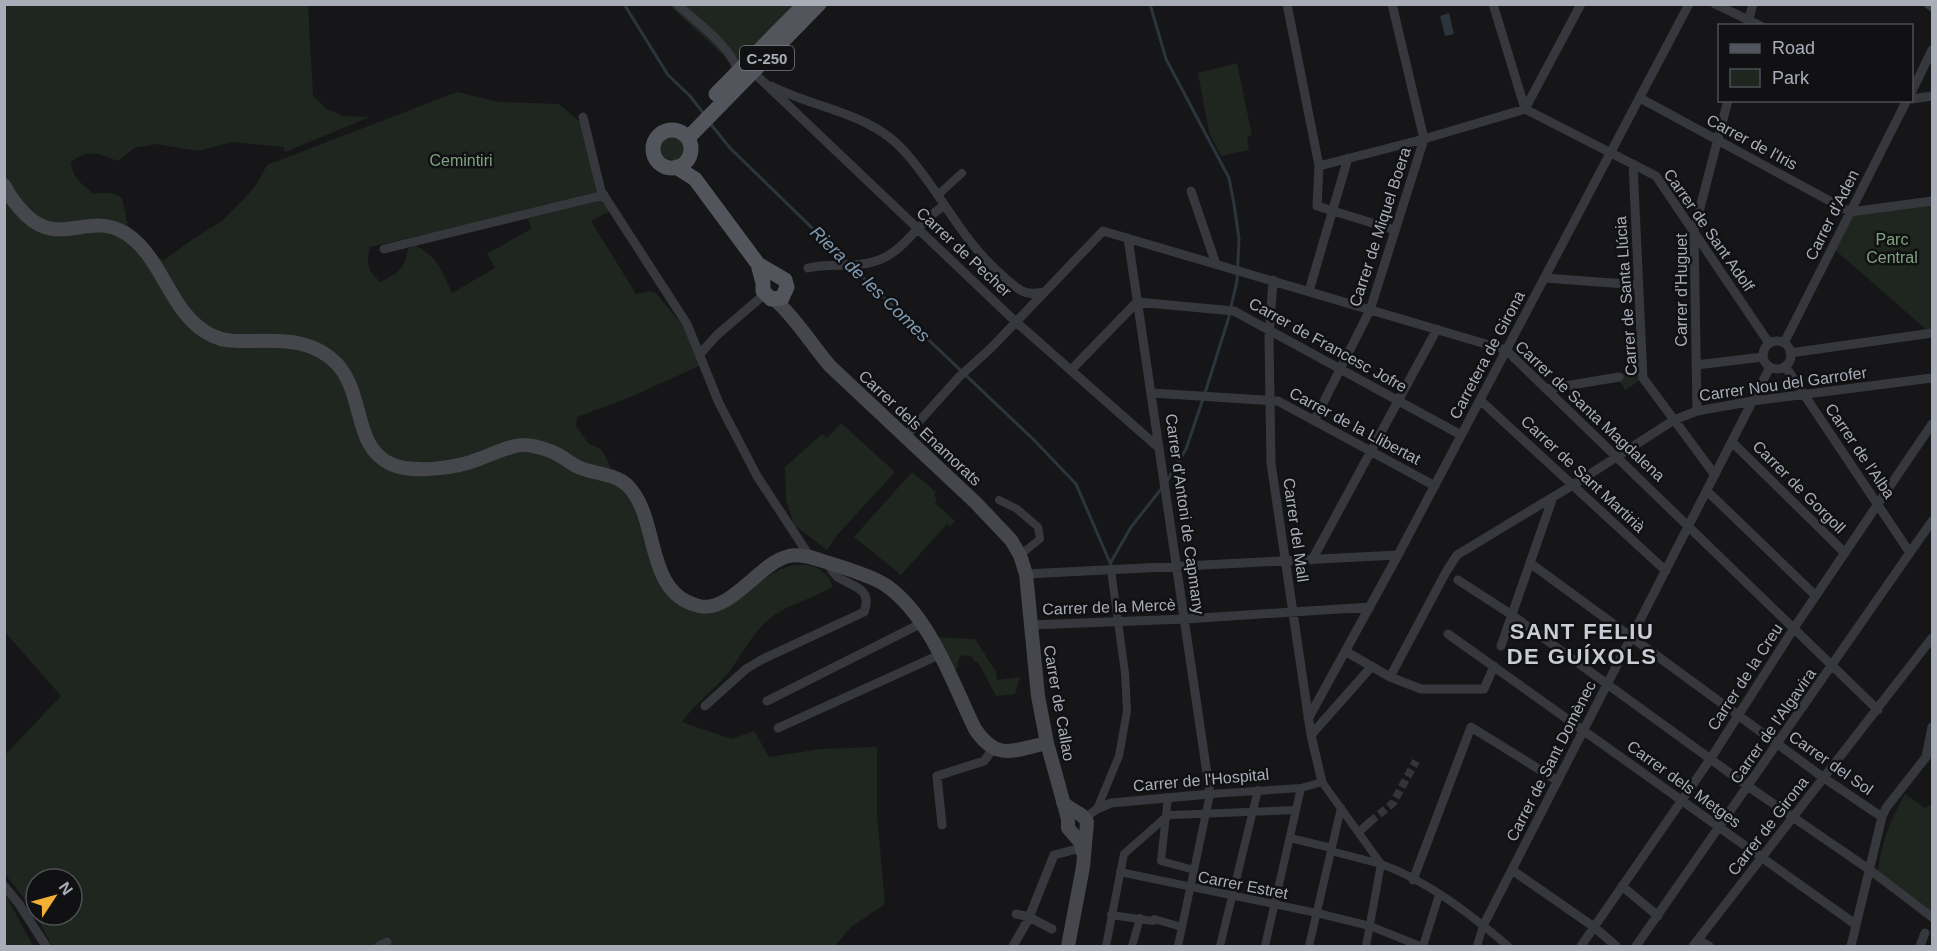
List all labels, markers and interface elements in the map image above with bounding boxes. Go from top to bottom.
legend [1718,24,1913,102]
text: Road [1772,38,1815,58]
road number: C-250 [740,46,794,70]
text: Park [1772,68,1810,88]
street label: Carrer de l'Iris [1704,111,1800,173]
street label: Carrer de Miquel Boera [1346,145,1414,309]
park label: Cemintiri [429,152,493,169]
street label: Carrer de Sant Adolf [1660,166,1758,295]
street label: Carrer d'Aden [1802,167,1862,263]
street label: Carrer de Pecher [913,204,1015,301]
street label: Carrer de Santa Llúcia [1612,215,1640,376]
water label: Riera de les Comes [806,222,934,346]
park label: Parc Central [1866,231,1918,266]
street label: Carrer d'Huguet [1673,233,1690,347]
street label: Carretera de Girona [1446,288,1528,422]
street label: Carrer de Francesc Jofre [1246,294,1410,396]
street label: Carrer de Santa Magdalena [1512,337,1668,485]
street label: Carrer Nou del Garrofer [1698,364,1868,404]
street label: Carrer dels Enamorats [855,367,985,489]
street label: Carrer de la Llibertat [1287,384,1424,468]
street label: Carrer de l'Alba [1822,400,1898,502]
street label: Carrer de Sant Martirià [1518,412,1648,536]
street label: Carrer d'Antoni de Capmany [1163,413,1207,615]
street label: Carrer de Gorgoll [1749,437,1849,537]
street label: Carrer del Mall [1280,477,1312,583]
street label: Carrer de la Mercè [1042,596,1176,618]
district label: SANT FELIU DE GUÍXOLS [1507,619,1657,669]
street label: Carrer de la Creu [1704,621,1786,733]
street label: Carrer de Callao [1040,644,1078,762]
street label: Carrer de l'Algavira [1727,665,1819,787]
street label: Carrer de Sant Domènec [1503,678,1599,844]
street label: Carrer del Sol [1786,728,1876,798]
street label: Carrer dels Metges [1624,737,1744,831]
street label: Carrer de l'Hospital [1132,766,1270,794]
street label: Carrer de Girona [1724,773,1812,879]
north arrow [24,867,84,927]
street label: Carrer Estret [1196,868,1290,902]
text: N [55,879,76,898]

